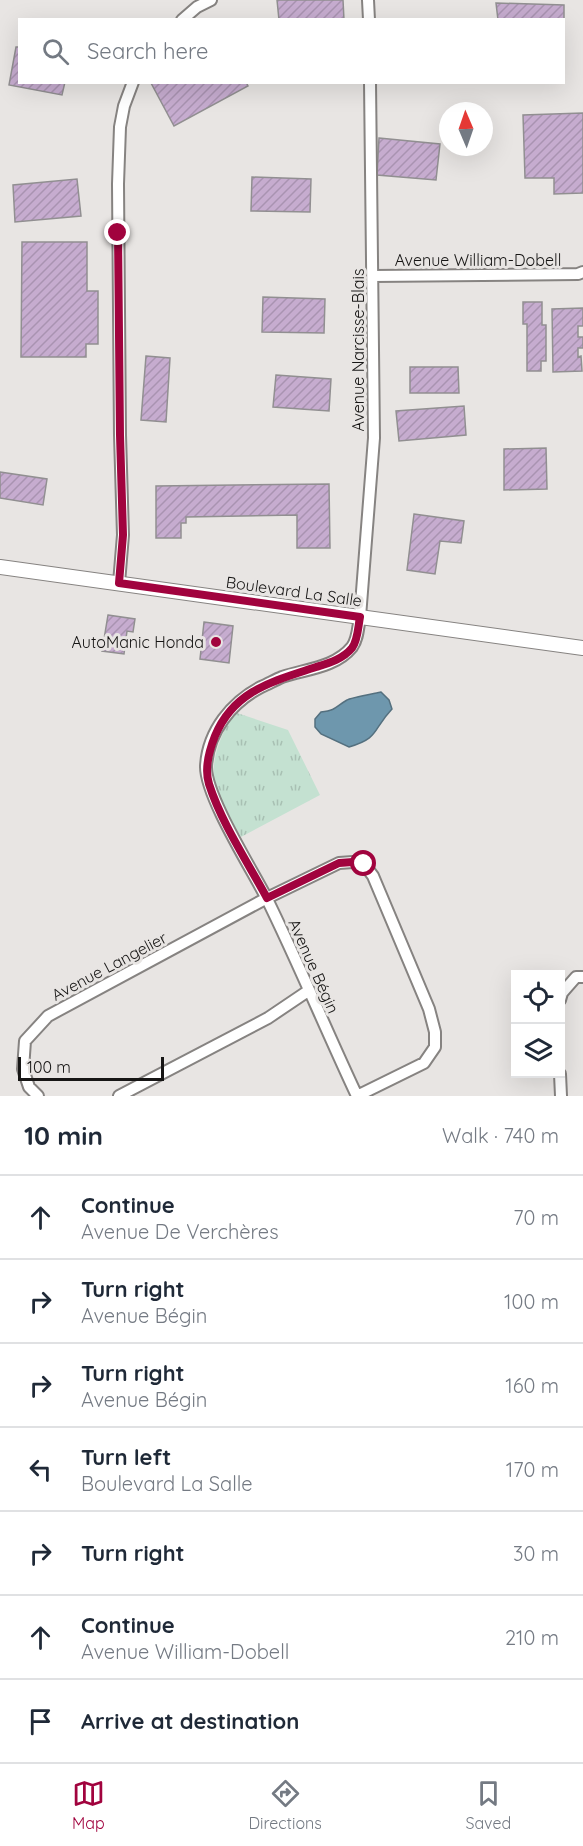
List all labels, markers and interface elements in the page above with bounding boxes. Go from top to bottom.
search box [18,18,565,84]
icon: search [39,35,72,68]
text: Search here [87,37,208,65]
north arrow [439,102,493,156]
route end [104,219,130,245]
street label: Avenue William-Dobell [395,250,561,270]
street label: Avenue Narcisse-Blais [348,269,368,431]
street label: Boulevard La Salle [225,572,363,610]
place label: AutoManic Honda [72,632,204,652]
marker: AutoManic Honda [209,635,223,649]
route start [350,850,376,876]
street label: Avenue Bégin [284,916,344,1016]
street label: Avenue Langelier [48,927,170,1005]
map controls [511,970,565,1078]
button: locate [511,970,565,1024]
button: layers [511,1024,565,1078]
scale bar [18,1054,164,1082]
text: 100 m [27,1057,71,1077]
text: 10 min [24,1119,103,1152]
text: Walk · 740 m [442,1123,559,1148]
text: Continue [81,1191,175,1219]
icon: ahead [24,1201,57,1234]
text: 70 m [513,1205,559,1230]
text: Avenue De Verchères [81,1219,279,1244]
text: Turn right [81,1275,185,1303]
icon: right [24,1285,57,1318]
text: 100 m [504,1289,559,1314]
text: Avenue Bégin [81,1303,207,1328]
text: Turn right [81,1359,185,1387]
icon: right [24,1369,57,1402]
text: 160 m [505,1373,559,1398]
text: Avenue Bégin [81,1387,207,1412]
text: Turn left [81,1443,171,1471]
icon: left [24,1453,57,1486]
text: 170 m [506,1457,559,1482]
text: Boulevard La Salle [81,1471,252,1496]
icon: right [24,1537,57,1570]
text: Turn right [81,1539,185,1567]
text: 30 m [513,1541,559,1566]
text: Continue [81,1611,175,1639]
icon: ahead [24,1621,57,1654]
text: 210 m [505,1625,559,1650]
text: Avenue William-Dobell [81,1639,289,1664]
icon: arrive [24,1705,57,1738]
text: Arrive at destination [81,1707,299,1735]
tab: Map [72,1777,105,1833]
tab: Directions [249,1777,322,1833]
tab: Saved [466,1777,511,1833]

